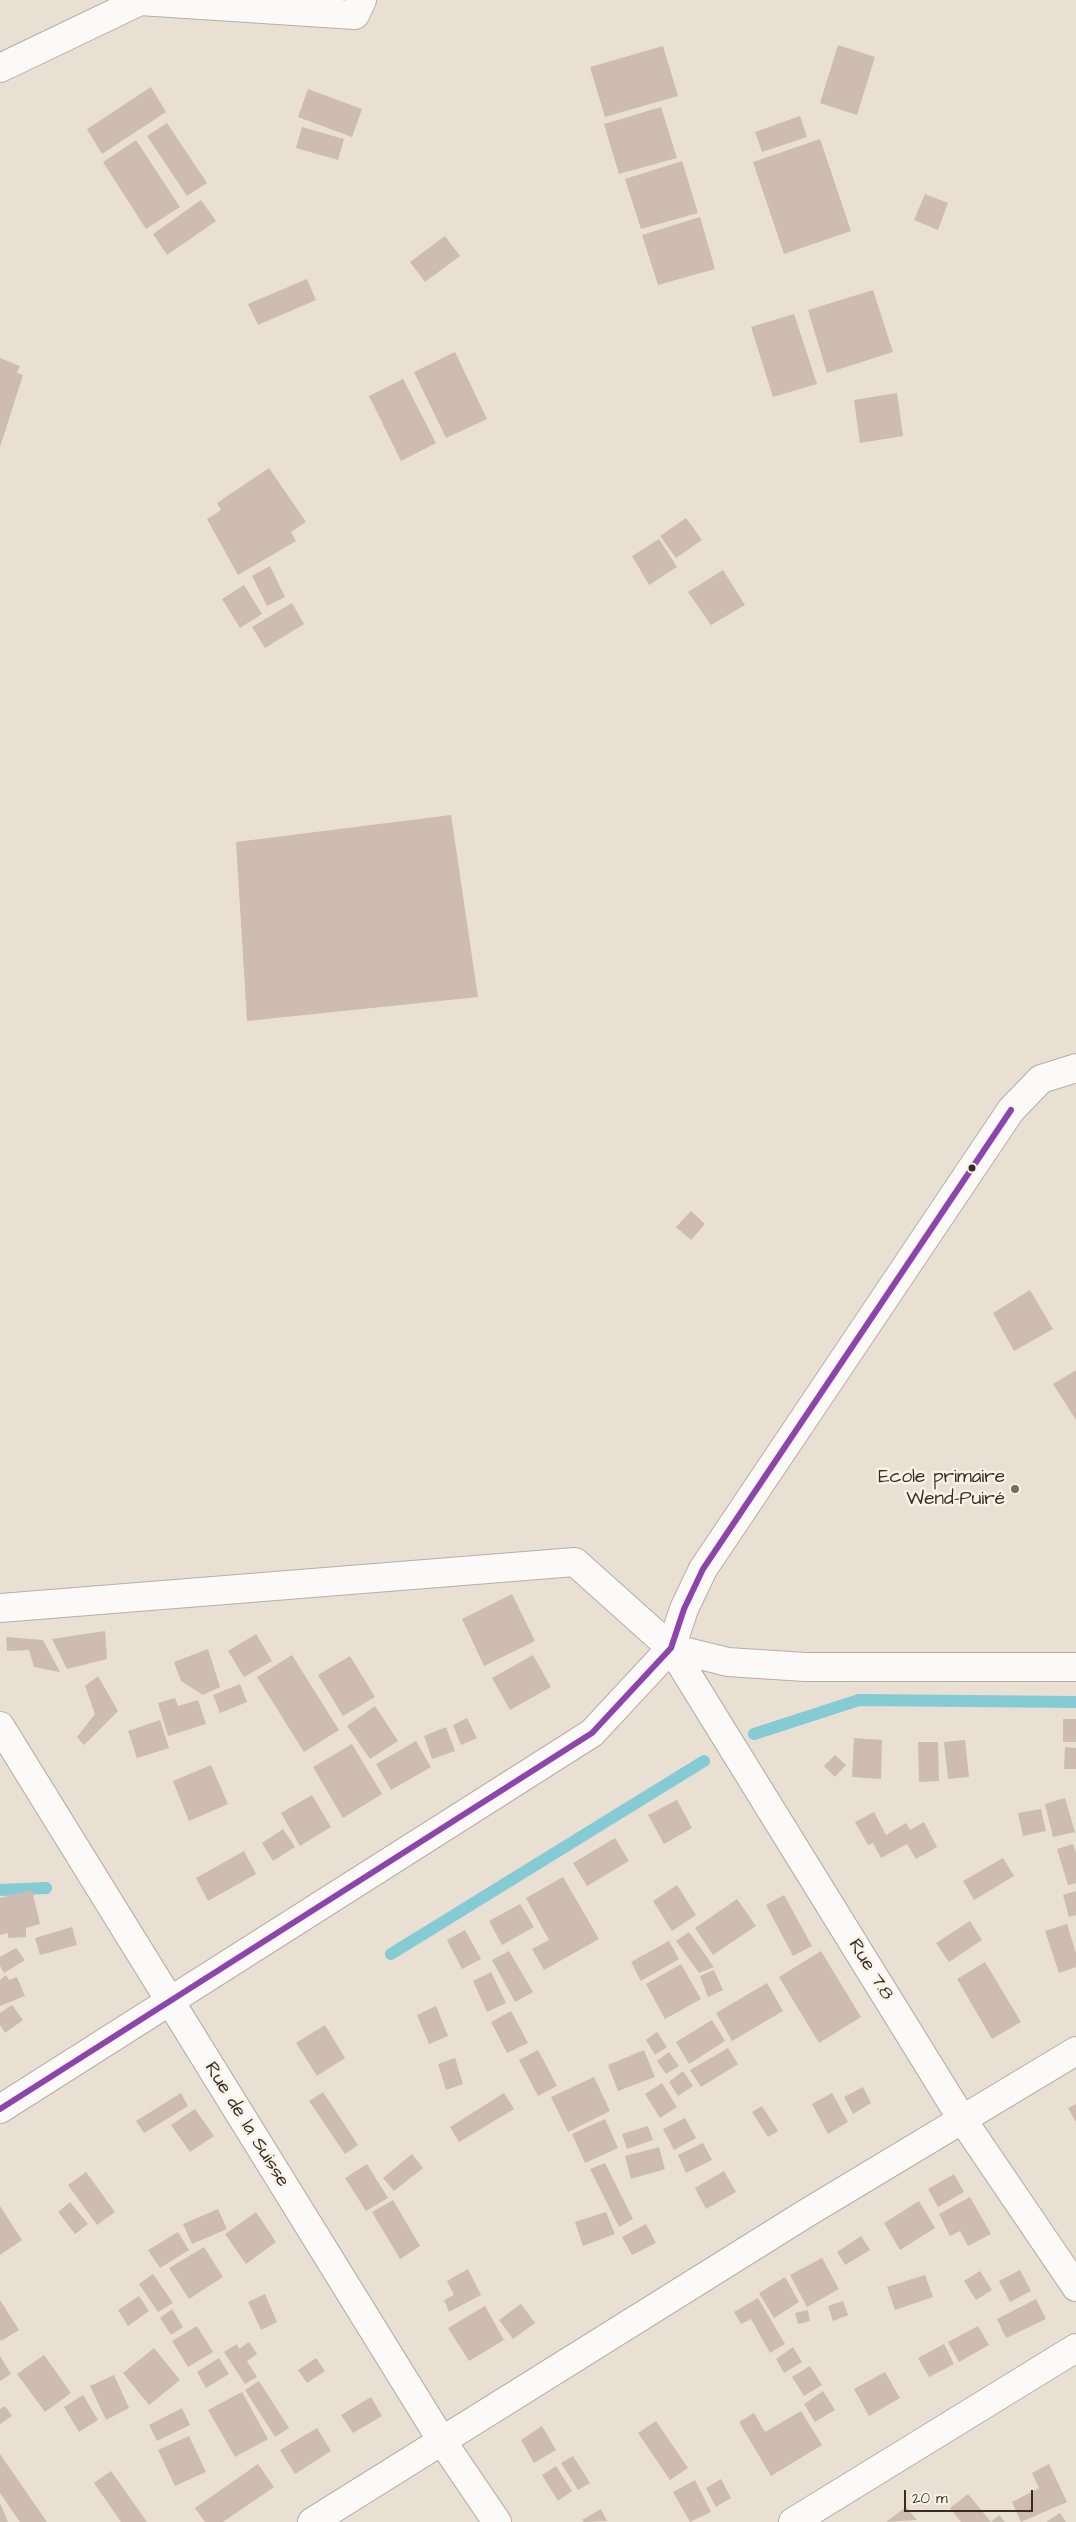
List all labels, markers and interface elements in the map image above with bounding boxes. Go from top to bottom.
unlabelled marker [967,1163,977,1173]
place label: Ecole primaire Wend-Puiré [878,1467,1005,1511]
marker: Ecole primaire Wend-Puiré [1009,1483,1021,1495]
street label: Rue 7.8 [842,1935,898,2005]
street label: Rue de la Suisse [198,2058,294,2192]
scale bar [906,2480,1035,2512]
text: 20 m [912,2488,948,2509]

